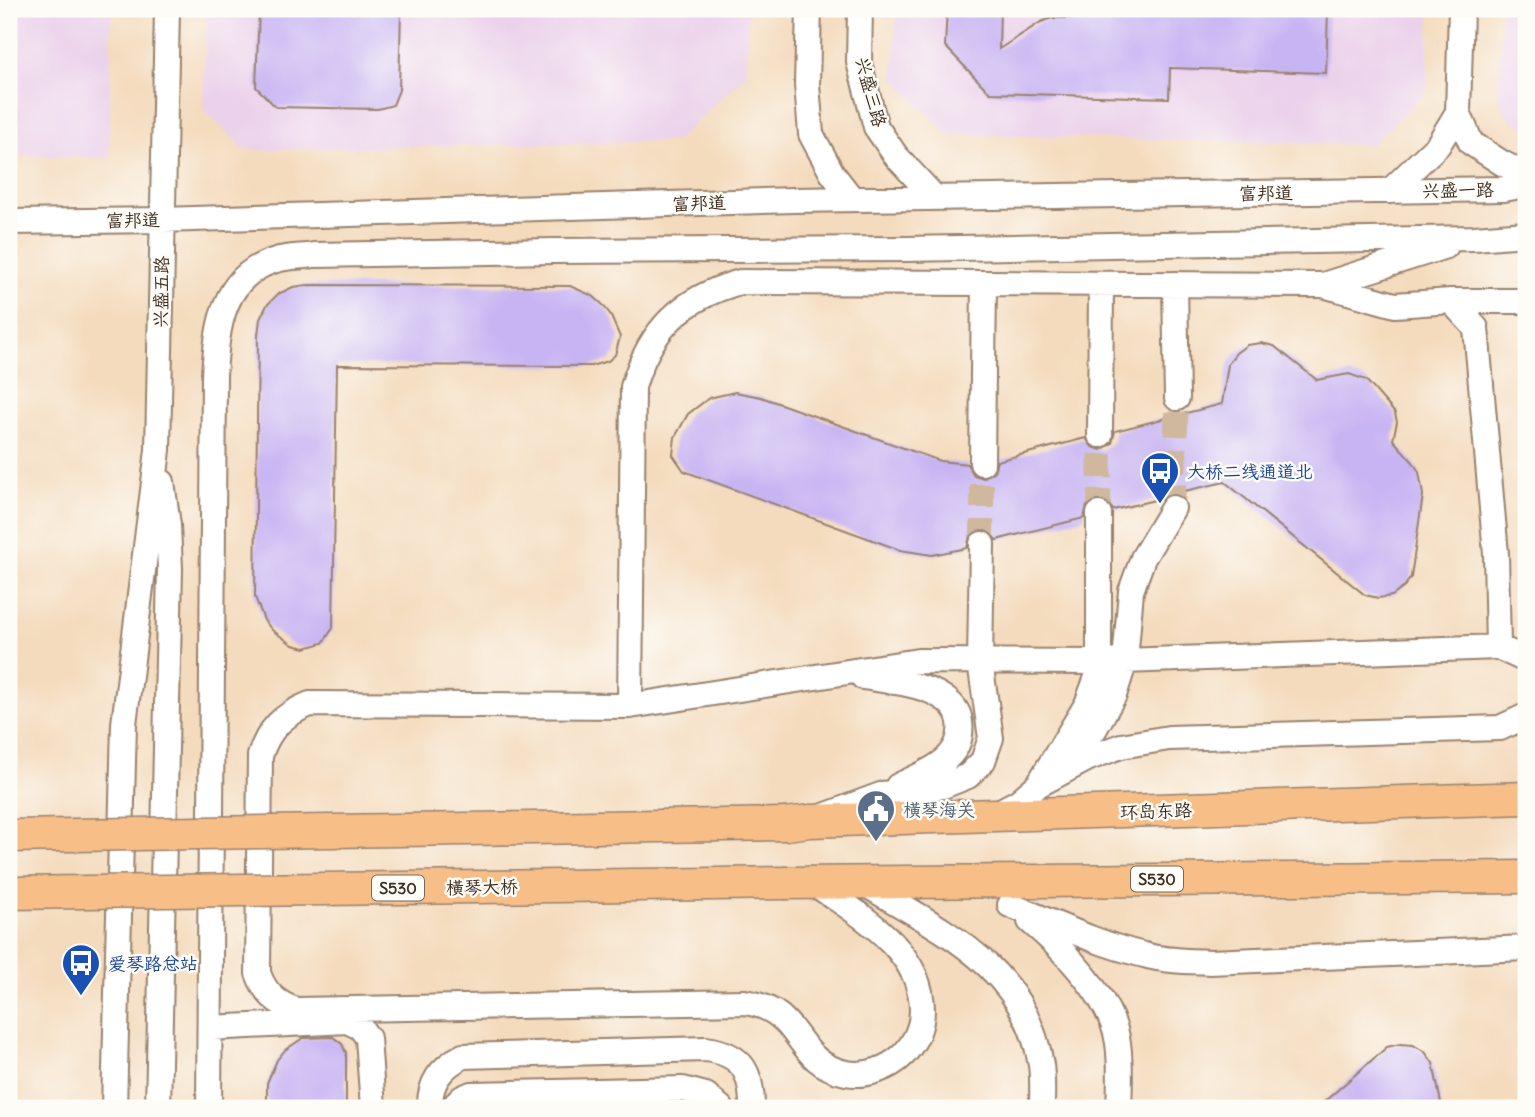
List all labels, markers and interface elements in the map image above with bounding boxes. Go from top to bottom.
street label: 兴盛三路 [851,54,891,130]
street label: 兴盛一路 [1422,178,1494,202]
street label: 富邦道 [1239,181,1293,205]
street label: 富邦道 [672,191,726,215]
street label: 富邦道 [106,208,160,232]
street label: 兴盛五路 [149,256,173,328]
bus stop icon: 大桥二线通道北 [1139,450,1181,505]
place label: 大桥二线通道北 [1187,460,1313,483]
public building icon: 横琴海关 [855,788,897,843]
place label: 横琴海关 [903,798,975,821]
street label: 环岛东路 [1120,798,1192,824]
road number: S530 [1131,866,1183,892]
street label: 横琴大桥 [446,875,518,899]
road number: S530 [372,876,424,900]
bus stop icon: 爱琴路总站 [60,942,102,997]
place label: 爱琴路总站 [108,952,198,975]

